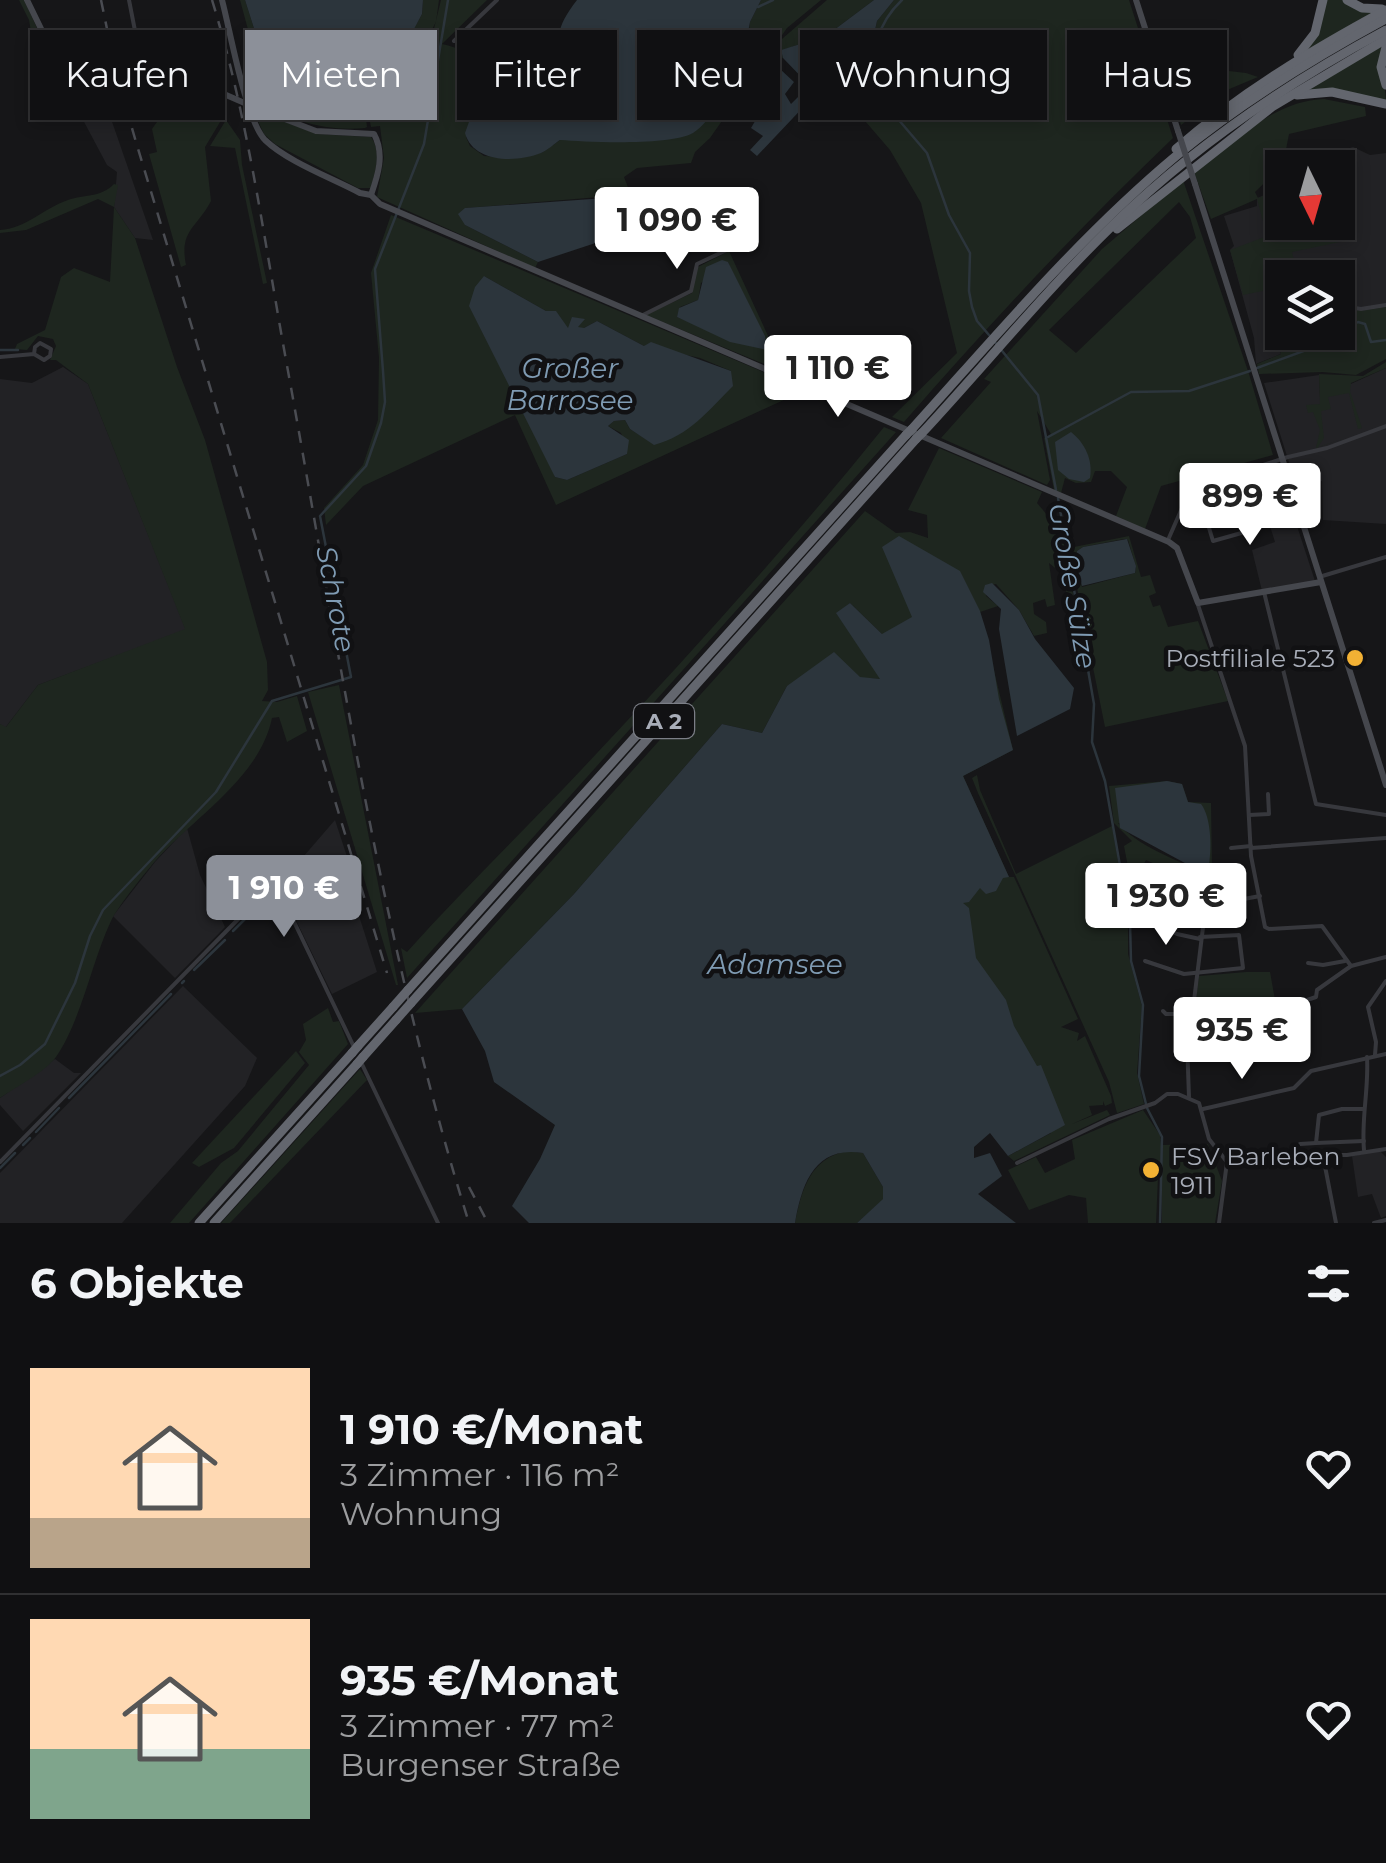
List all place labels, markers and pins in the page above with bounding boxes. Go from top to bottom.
pin: 1 090 € [585,187,769,272]
pin: 1 110 € [746,335,930,420]
pin: 899 € [1180,463,1320,548]
place label: Postfiliale 523 [1166,643,1335,673]
marker: Postfiliale 523 [1344,647,1366,669]
pin: 1 910 € [192,855,376,940]
pin: 1 930 € [1074,863,1258,948]
pin: 935 € [1172,997,1312,1082]
place label: FSV Barleben 1911 [1171,1141,1340,1200]
marker: FSV Barleben 1911 [1140,1159,1162,1181]

